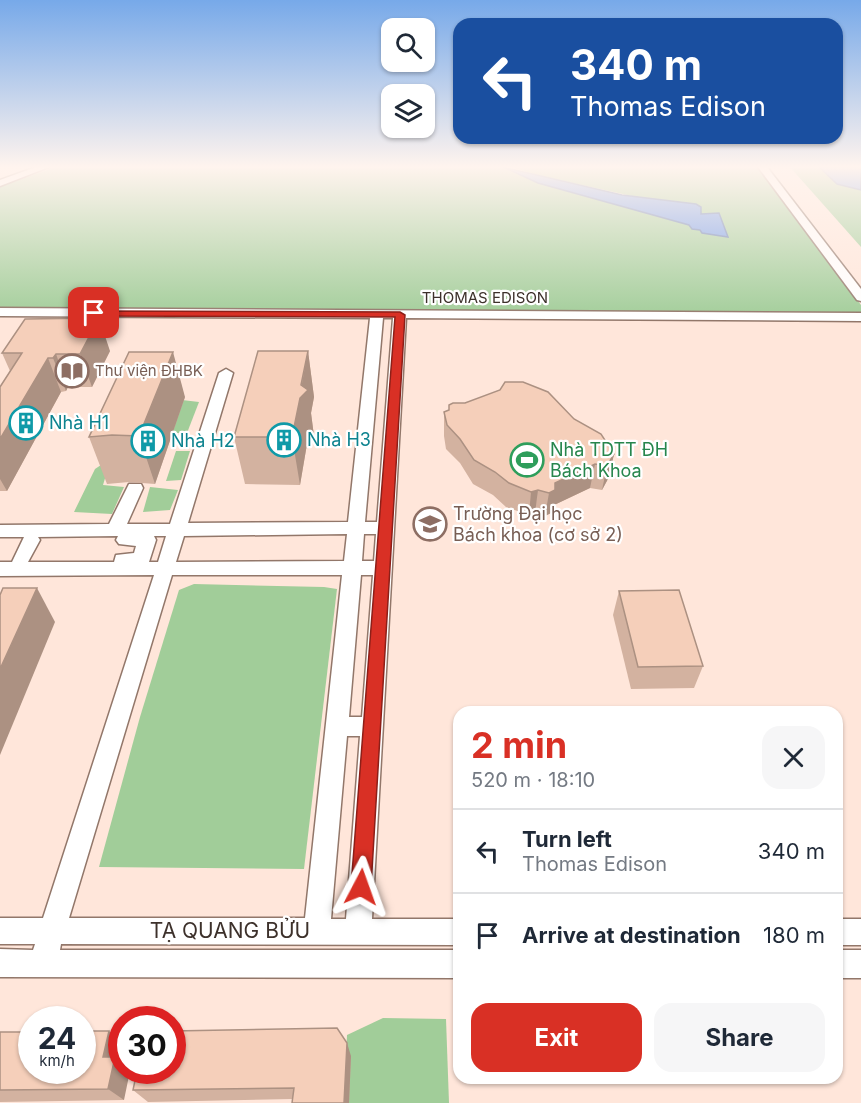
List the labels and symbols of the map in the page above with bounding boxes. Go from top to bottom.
pin [68,287,119,338]
street label: THOMAS EDISON [422,288,548,307]
library icon: Thư viện ĐHBK [54,353,90,389]
place label: Thư viện ĐHBK [95,361,203,380]
building icon: Nhà H1 [8,405,44,441]
place label: Nhà H1 [49,412,109,433]
building icon: Nhà H3 [266,422,302,458]
building icon: Nhà H2 [130,423,166,459]
place label: Nhà H3 [307,429,371,450]
place label: Nhà H2 [171,430,235,451]
place label: Nhà TDTT ĐH Bách Khoa [550,439,668,481]
sports icon: Nhà TDTT ĐH Bách Khoa [509,442,545,478]
place label: Trường Đại học Bách khoa (cơ sở 2) [453,503,623,545]
school or university icon: Trường Đại học Bách khoa (cơ sở 2) [412,506,448,542]
position arrow [329,855,393,919]
street label: TẠ QUANG BỬU [150,917,310,943]
speed limit sign: 30 [108,1006,186,1084]

